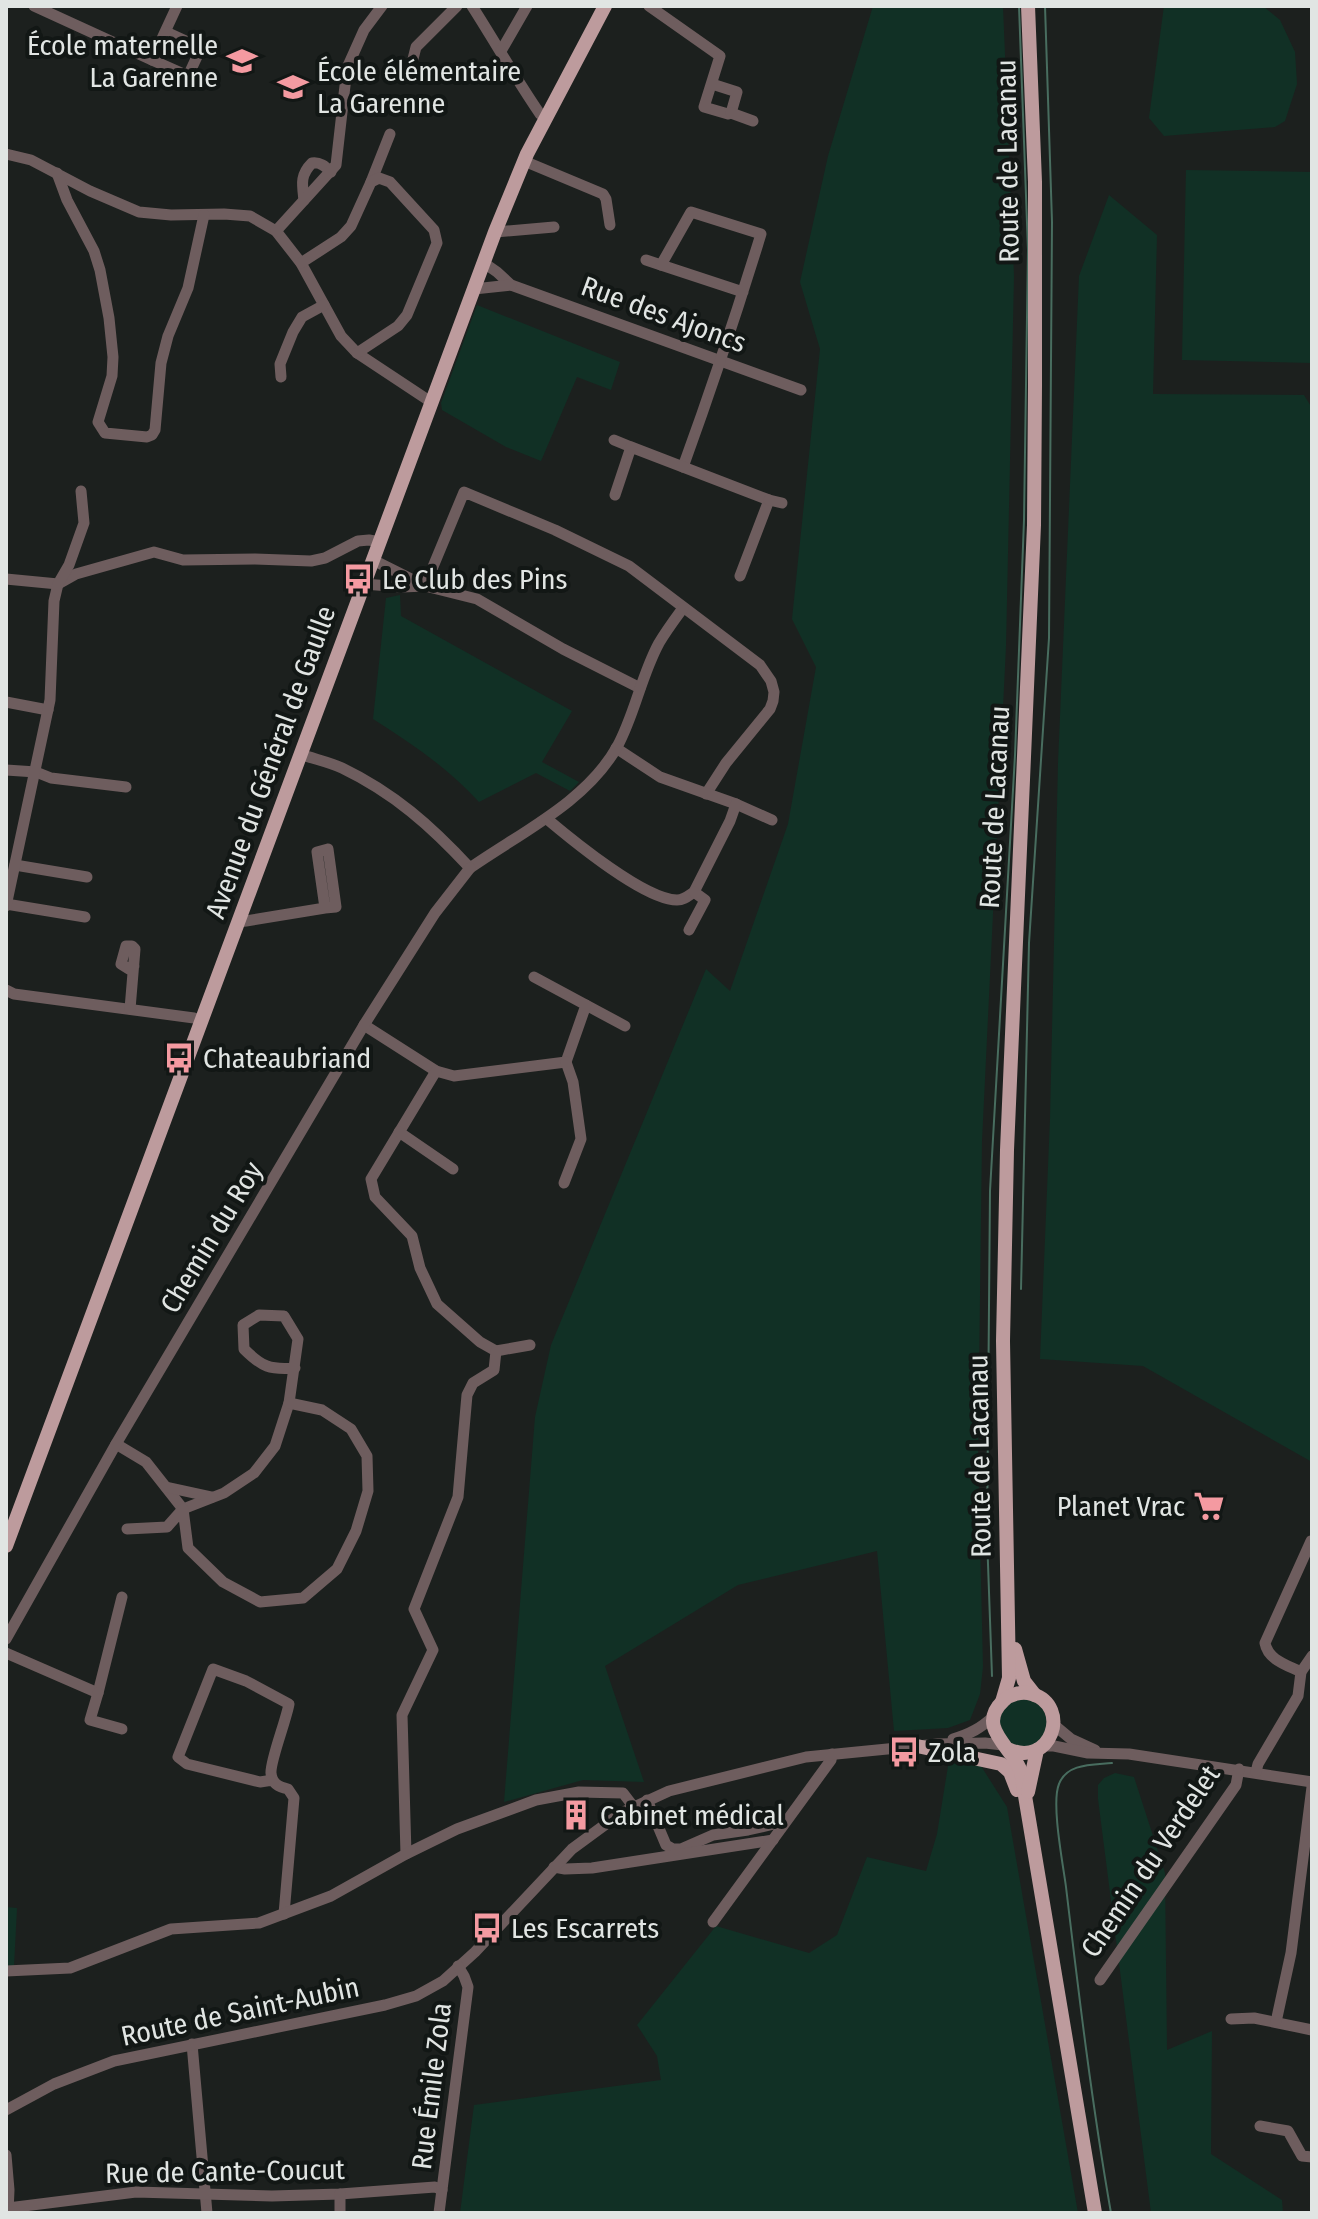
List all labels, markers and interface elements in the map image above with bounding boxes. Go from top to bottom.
place label: École maternelle La Garenne [27,29,218,94]
school or university icon: École maternelle La Garenne [225,44,259,78]
place label: École élémentaire La Garenne [317,55,521,120]
street label: Route de Lacanau [989,59,1026,263]
school or university icon: École élémentaire La Garenne [276,70,310,104]
street label: Rue des Ajoncs [577,269,751,360]
bus stop icon: Le Club des Pins [341,562,375,596]
place label: Le Club des Pins [382,563,567,596]
street label: Avenue du Général de Gaulle [199,601,342,923]
street label: Route de Lacanau [973,705,1016,909]
bus stop icon: Chateaubriand [162,1041,196,1075]
place label: Chateaubriand [203,1042,371,1075]
street label: Chemin du Roy [153,1155,270,1319]
street label: Route de Lacanau [961,1354,998,1558]
supermarket icon: Planet Vrac [1192,1489,1226,1523]
place label: Planet Vrac [1057,1490,1185,1523]
bus stop icon: Zola [887,1735,921,1769]
place label: Zola [928,1736,976,1769]
street label: Chemin du Verdelet [1074,1758,1227,1963]
building icon: Cabinet médical [559,1798,593,1832]
place label: Cabinet médical [600,1799,784,1832]
bus stop icon: Les Escarrets [470,1911,504,1945]
place label: Les Escarrets [511,1912,659,1945]
street label: Route de Saint-Aubin [118,1970,362,2053]
street label: Rue Émile Zola [405,2001,458,2171]
street label: Rue de Cante-Coucut [105,2153,346,2190]

